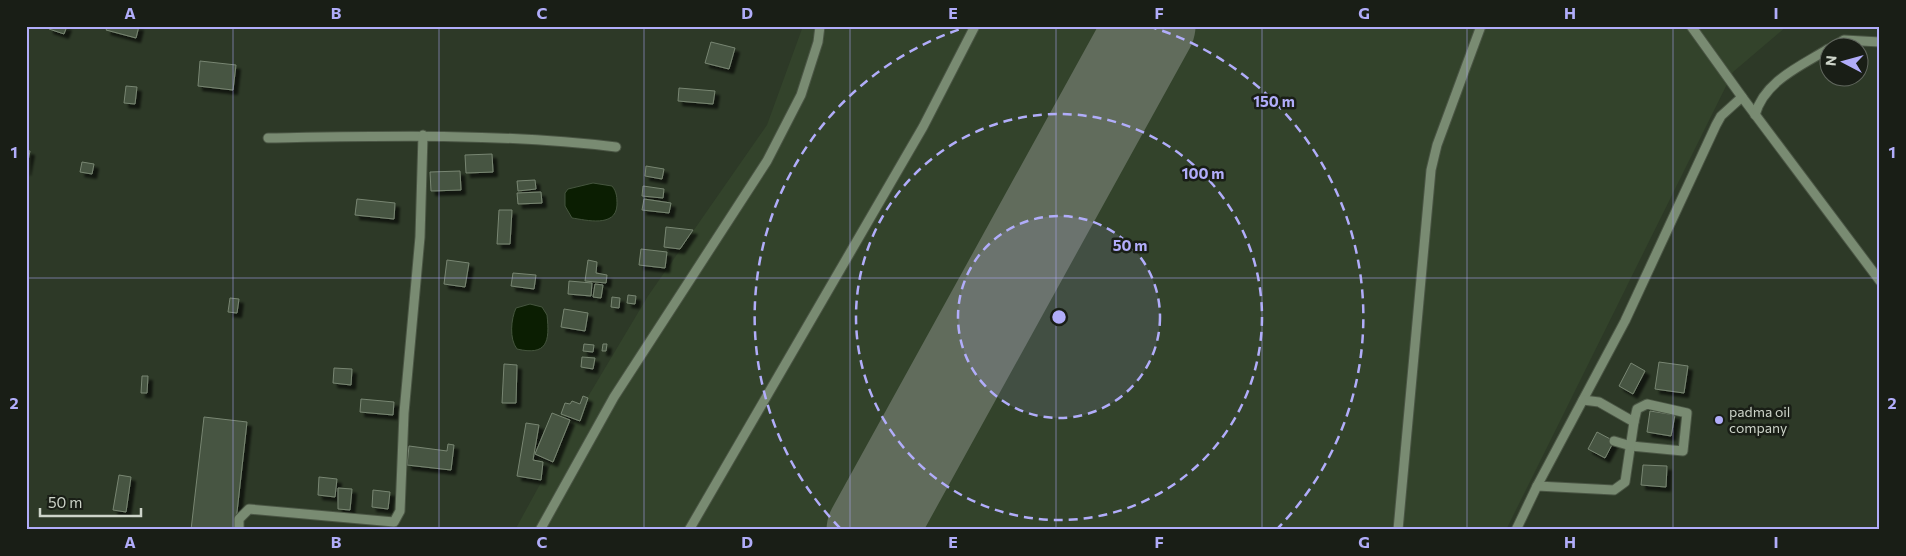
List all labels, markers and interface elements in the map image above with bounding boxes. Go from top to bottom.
text: A [124,3,136,22]
text: B [331,3,342,22]
text: C [537,3,548,22]
text: D [741,3,753,22]
text: E [948,3,958,22]
text: F [1154,3,1164,22]
text: G [1358,3,1370,22]
text: H [1564,3,1576,22]
text: I [1773,3,1779,22]
north arrow [1818,38,1868,88]
text: N [1822,54,1840,67]
text: 150 m [1253,92,1295,110]
text: 1 [10,142,18,161]
text: 1 [1888,142,1896,161]
text: 100 m [1182,164,1224,182]
text: 50 m [1113,236,1147,254]
centre of rings [1050,308,1068,326]
text: 2 [9,393,19,412]
text: 2 [1887,393,1897,412]
place label: padma oil company [1729,403,1790,436]
marker: padma oil company [1713,414,1725,426]
scale bar [40,486,141,518]
text: 50 m [48,493,82,511]
text: A [124,532,136,551]
text: B [331,532,342,551]
text: C [537,532,548,551]
text: D [741,532,753,551]
text: E [948,532,958,551]
text: F [1154,532,1164,551]
text: G [1358,532,1370,551]
text: H [1564,532,1576,551]
text: I [1773,532,1779,551]

